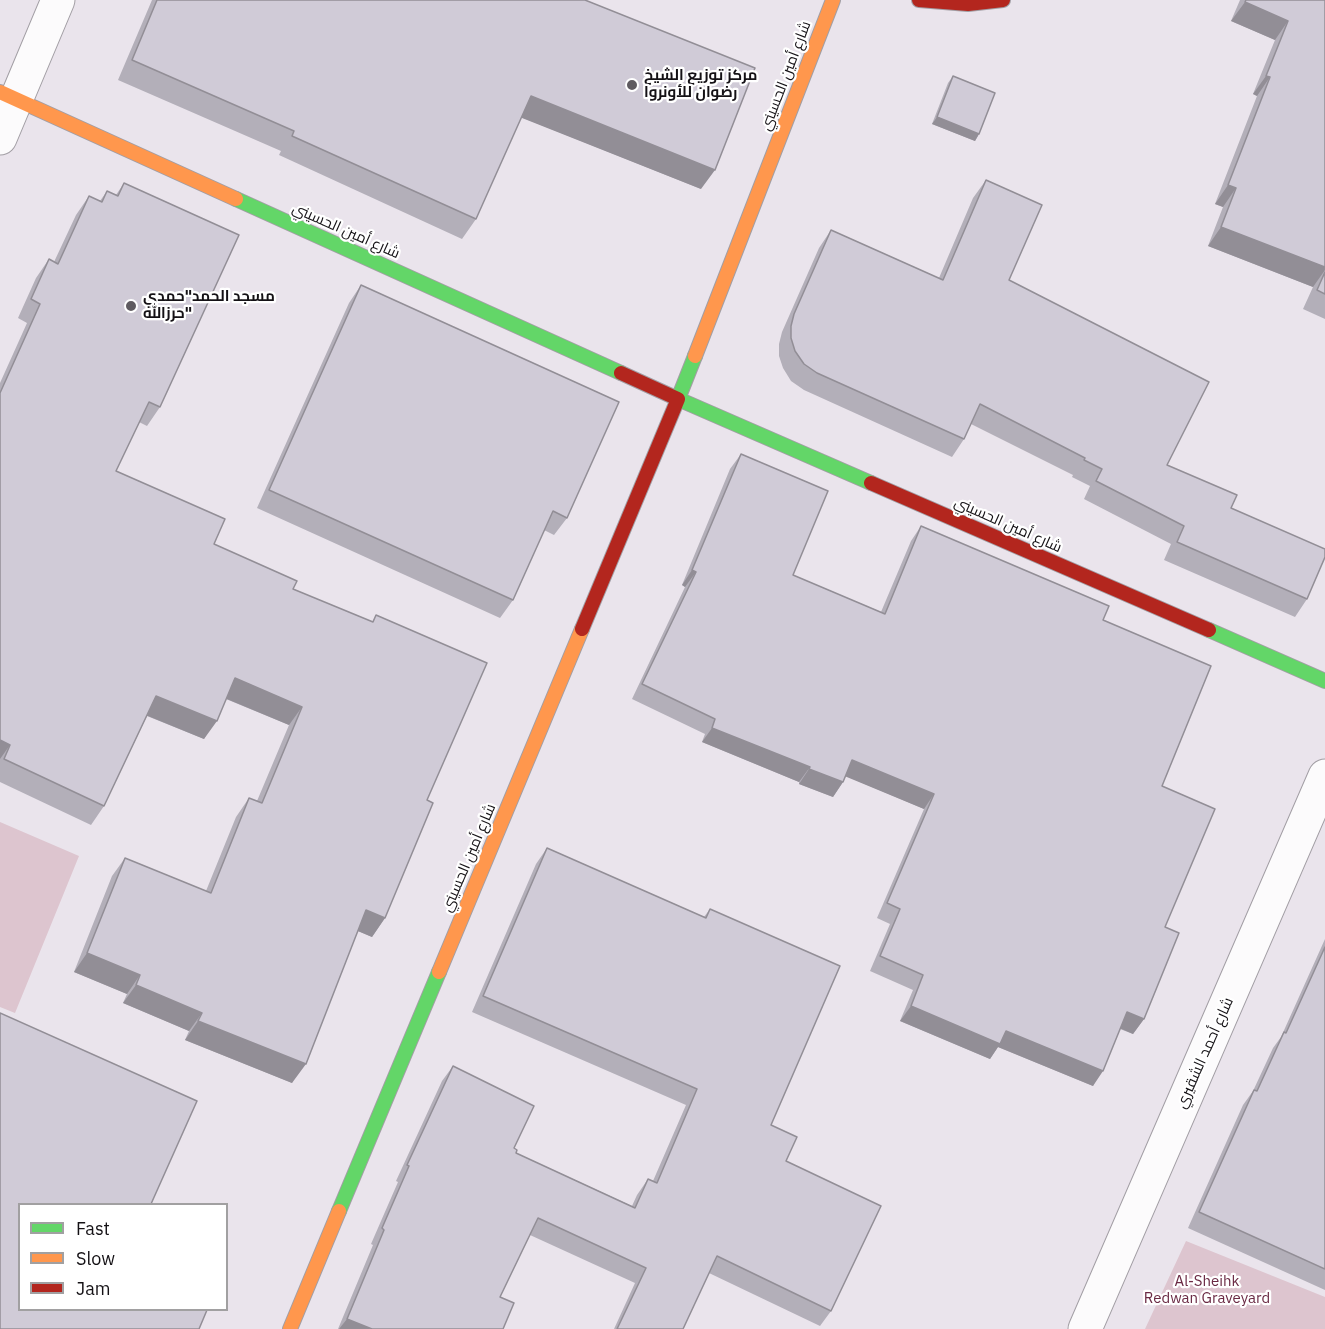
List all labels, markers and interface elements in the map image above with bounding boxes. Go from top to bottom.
street label: شارع أمين الحسيني [757,19,815,133]
place label: مركز توزيع الشيخ رضوان للأونروا [644,67,757,102]
marker: مركز توزيع الشيخ رضوان للأونروا [625,78,639,92]
street label: شارع أمين الحسيني [289,199,403,263]
place label: مسجد الحمد"حمدي حرزالله" [143,288,275,323]
marker: مسجد الحمد"حمدي حرزالله" [124,299,138,313]
street label: شارع أمين الحسيني [951,493,1065,557]
street label: شارع أمين الحسيني [438,801,500,915]
street label: شارع أحمد الشقيري [1172,995,1238,1111]
legend [18,1203,228,1311]
text: Fast [76,1217,110,1240]
text: Slow [76,1247,115,1270]
park label: Al-Sheihk Redwan Graveyard [1144,1273,1270,1308]
text: Jam [76,1277,111,1300]

